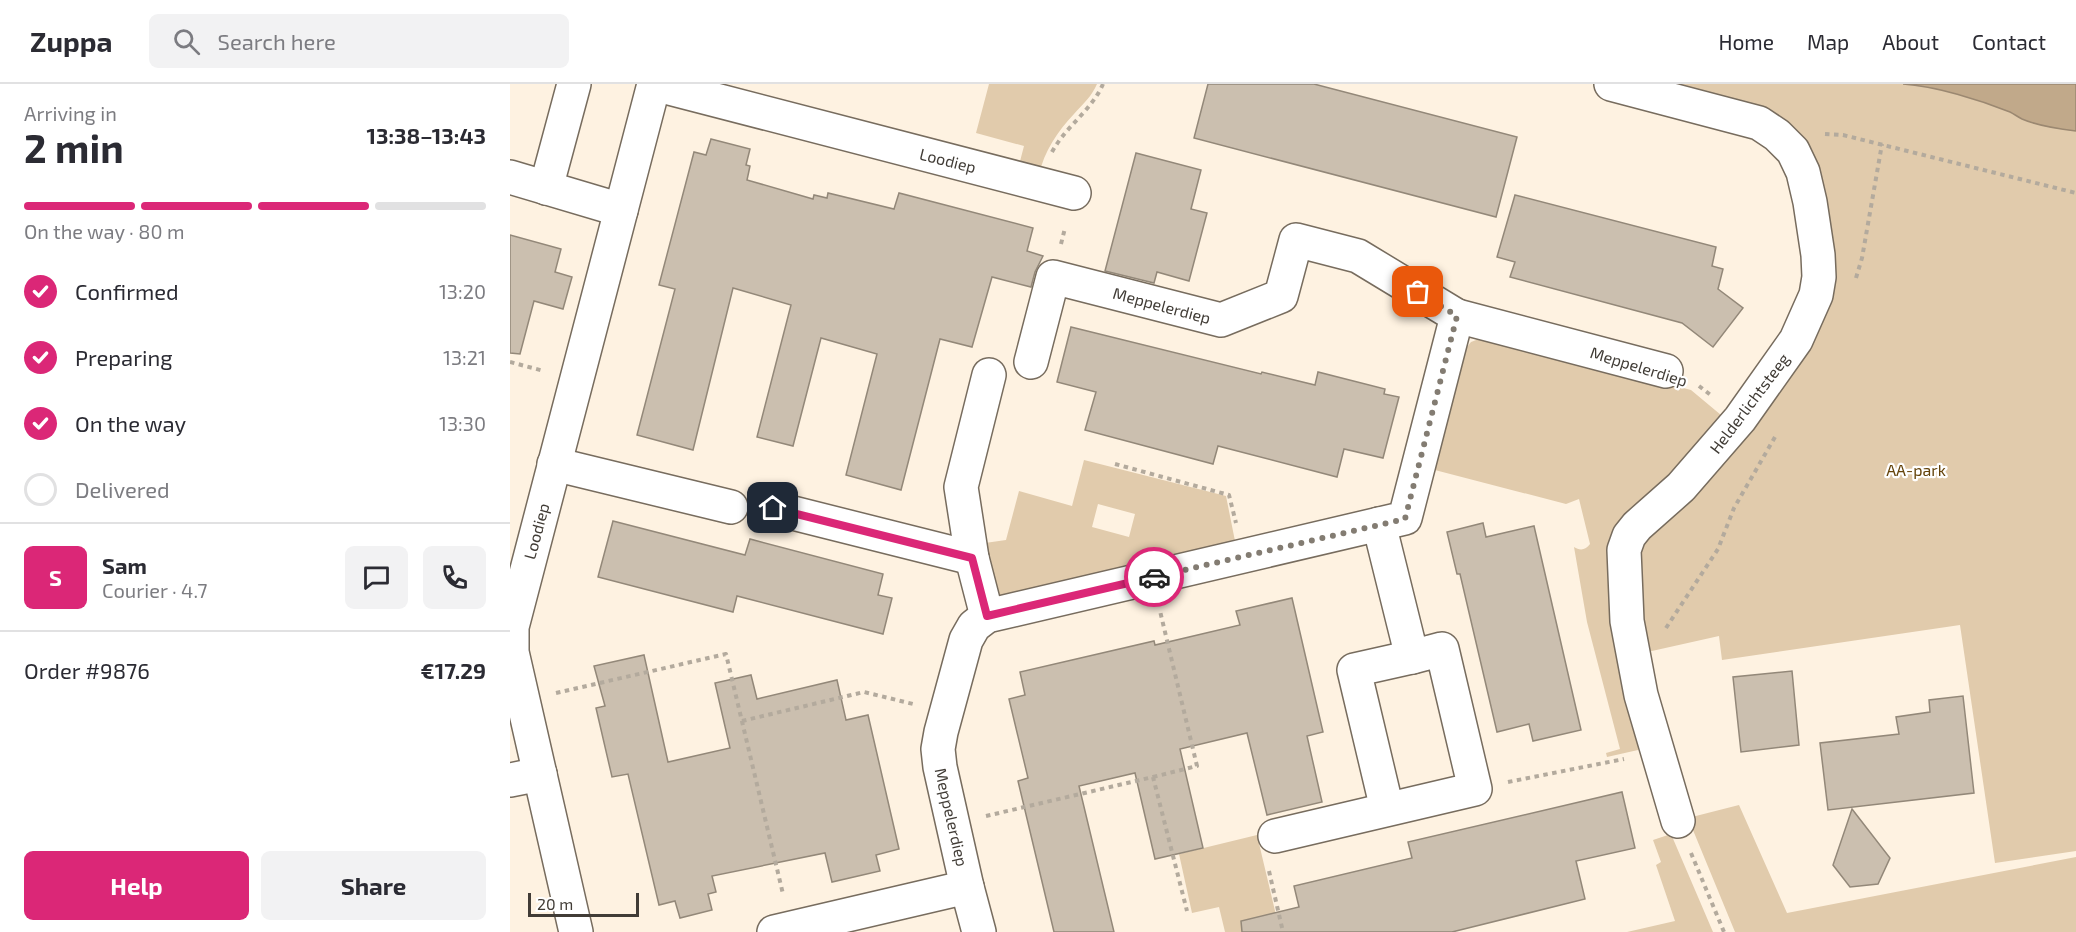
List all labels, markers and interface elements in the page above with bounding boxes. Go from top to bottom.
search box [149,14,569,68]
text: Zuppa [30,24,113,58]
icon: search [170,25,203,58]
text: Search here [218,28,336,54]
text: Home [1718,29,1774,54]
text: Map [1807,29,1849,54]
text: About [1882,29,1939,54]
text: Contact [1972,29,2046,54]
text: Arriving in [24,101,117,125]
text: 13:38–13:43 [366,122,486,148]
text: 2 min [24,124,124,171]
street label: Loodiep [918,144,978,176]
text: On the way · 80 m [24,219,184,243]
pin [1392,266,1443,317]
icon: check [24,275,57,308]
icon: bag [1401,275,1434,308]
text: Confirmed [75,278,179,304]
text: 13:20 [439,279,486,303]
street label: Meppelerdiep [1111,283,1213,327]
icon: check [24,341,57,374]
street label: Meppelerdiep [1588,342,1690,390]
text: Preparing [75,344,173,370]
text: 13:21 [443,345,486,369]
street label: Helderlichtsteeg [1705,349,1793,457]
icon: check [24,407,57,440]
text: On the way [75,410,186,436]
text: 13:30 [439,411,486,435]
park label: AA-park [1886,460,1946,479]
text: Delivered [75,476,170,502]
pin [747,482,798,533]
icon: home [756,491,789,524]
street label: Loodiep [519,501,553,561]
button: chat [345,546,408,609]
button: phone [423,546,486,609]
courier [1124,547,1184,607]
text: Sam [102,552,147,578]
icon: car [1138,561,1171,594]
text: S [49,564,62,590]
text: Courier · 4.7 [102,578,208,602]
text: Order #9876 [24,657,150,683]
text: €17.29 [421,657,486,683]
street label: Meppelerdiep [931,766,973,868]
button: Help [24,851,249,920]
button: Share [261,851,486,920]
scale bar [528,890,639,918]
text: 20 m [537,894,573,913]

